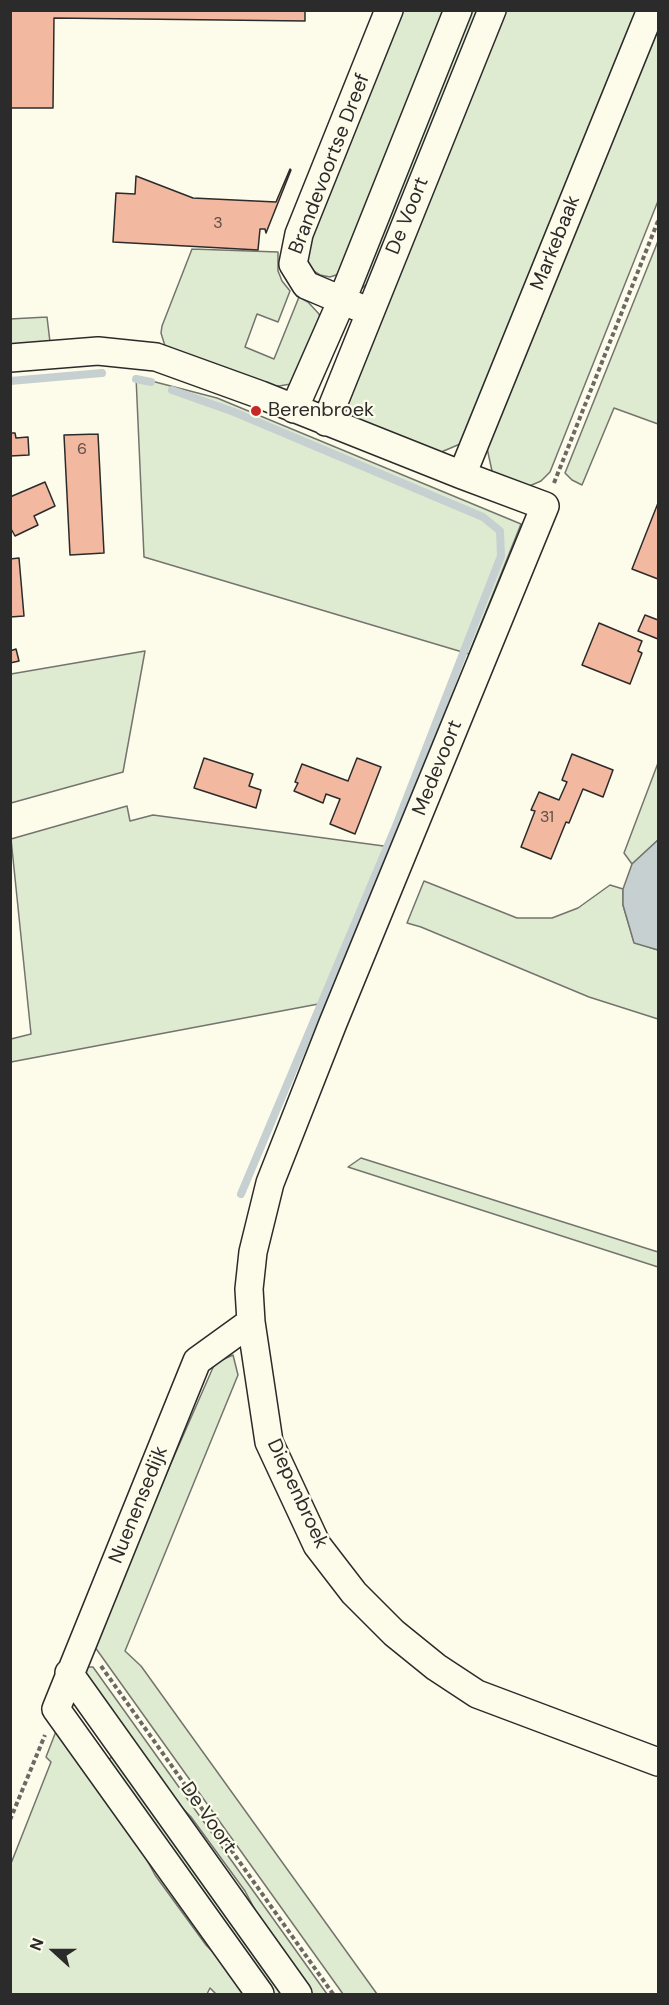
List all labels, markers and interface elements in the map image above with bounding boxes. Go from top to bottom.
street label: Brandevoortse Dreef [285,70,375,258]
street label: De Voort [382,174,434,258]
street label: Markebaak [526,192,586,294]
house number: 3 [213,214,223,234]
place label: Berenbroek [268,399,374,423]
marker: Berenbroek [249,404,263,418]
house number: 6 [77,440,87,460]
street label: Medevoort [408,717,468,819]
house number: 31 [540,808,554,828]
street label: Diepenbroek [261,1435,333,1553]
street label: Nuenensedijk [105,1443,173,1567]
street label: De Voort [175,1778,241,1858]
north arrow [24,1921,84,1981]
text: N [25,1935,49,1954]

